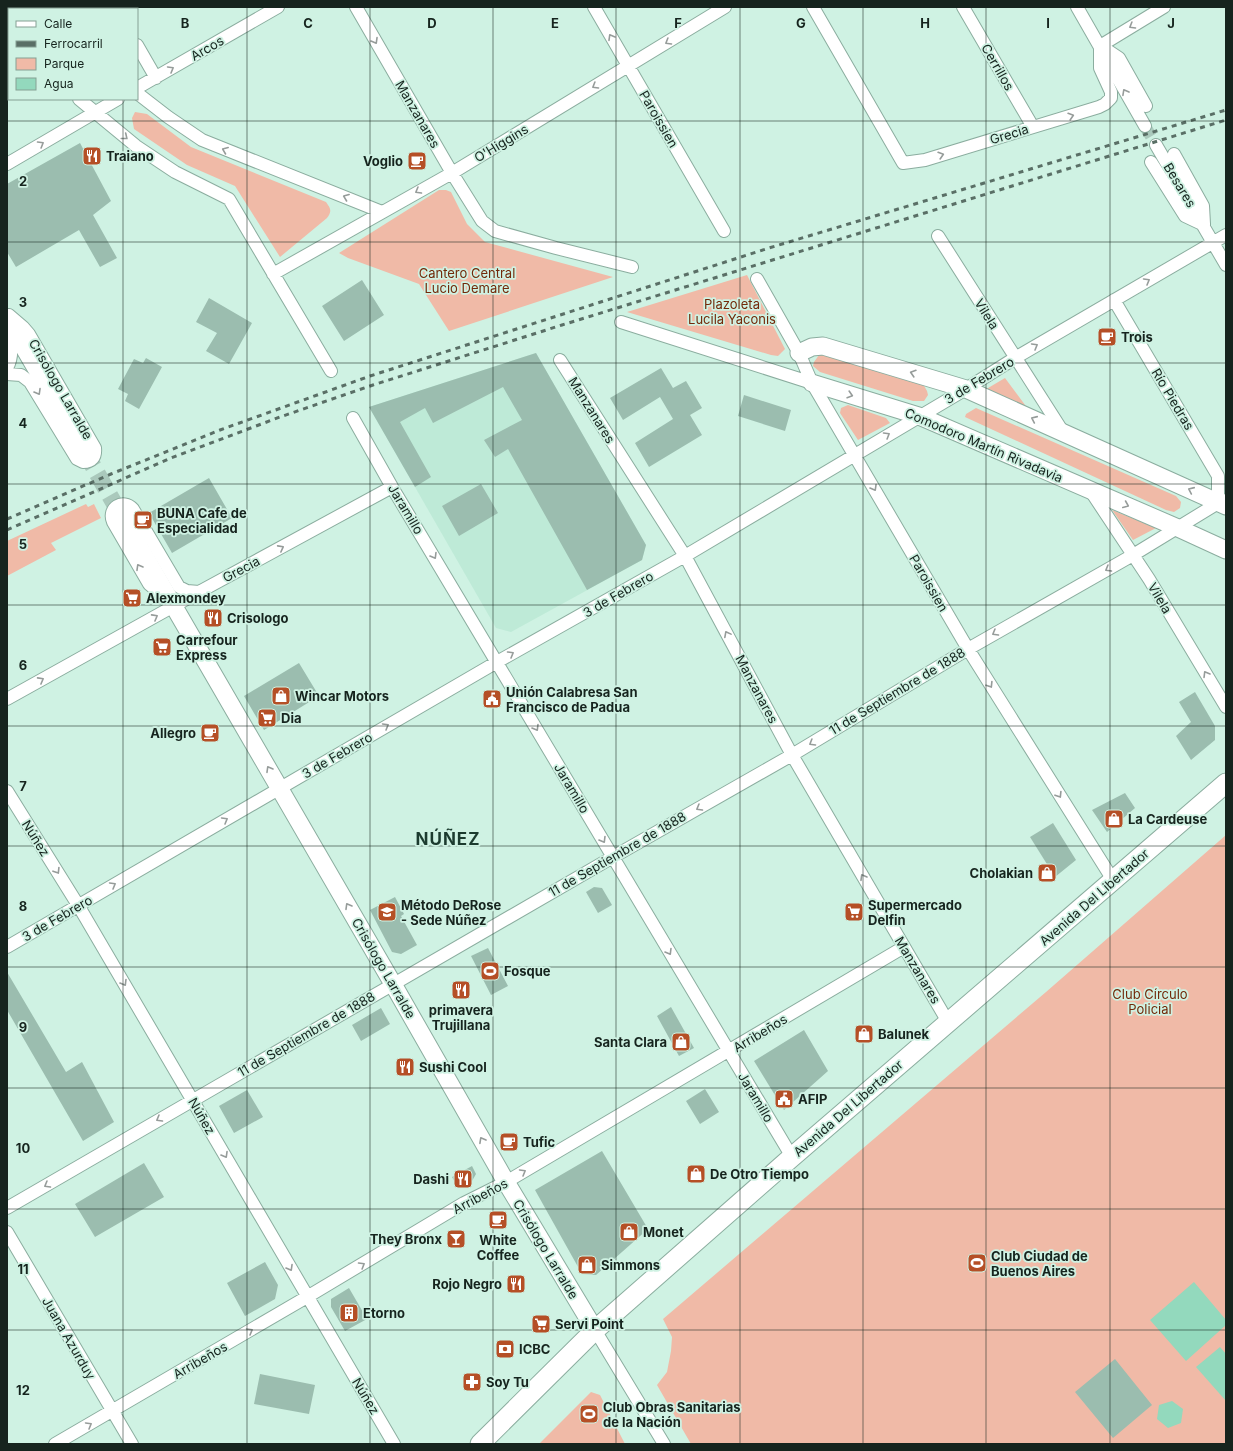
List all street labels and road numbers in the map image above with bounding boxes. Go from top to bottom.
street label: Arcos [188,32,227,64]
street label: Cerrillos [978,41,1018,93]
street label: Manzanares [392,77,444,151]
street label: Paroissien [636,88,682,150]
street label: O'Higgins [471,121,531,165]
street label: Grecia [988,121,1030,147]
street label: Besares [1160,160,1200,210]
street label: Vilela [971,296,1003,332]
street label: Crisólogo Larralde [26,336,96,442]
street label: 3 de Febrero [941,353,1017,407]
street label: Río Piedras [1148,365,1198,433]
street label: Manzanares [565,374,619,446]
street label: Comodoro Martín Rivadavia [903,404,1065,486]
street label: Jaramillo [385,481,427,537]
street label: Paroissien [906,552,952,614]
street label: Grecia [220,553,262,585]
street label: 3 de Febrero [580,567,656,621]
street label: Vilela [1145,580,1175,616]
street label: 11 de Septiembre de 1888 [826,644,968,738]
street label: Manzanares [732,652,782,726]
street label: 3 de Febrero [299,728,375,782]
street label: Jaramillo [551,760,593,816]
street label: 11 de Septiembre de 1888 [545,808,689,900]
street label: Núñez [19,817,53,859]
street label: Avenida Del Libertador [1036,845,1152,949]
street label: 3 de Febrero [19,891,95,945]
street label: Crisólogo Larralde [349,915,419,1021]
street label: Manzanares [892,934,944,1007]
street label: 11 de Septiembre de 1888 [234,988,378,1080]
street label: Arribeños [730,1011,790,1055]
street label: Avenida Del Libertador [790,1056,906,1160]
street label: Jaramillo [735,1069,777,1125]
street label: Núñez [185,1095,219,1137]
street label: Arribeños [450,1175,510,1217]
street label: Crisólogo Larralde [510,1196,582,1302]
street label: Juana Azurduy [39,1294,99,1382]
street label: Arribeños [170,1338,230,1382]
street label: Núñez [349,1375,383,1417]

